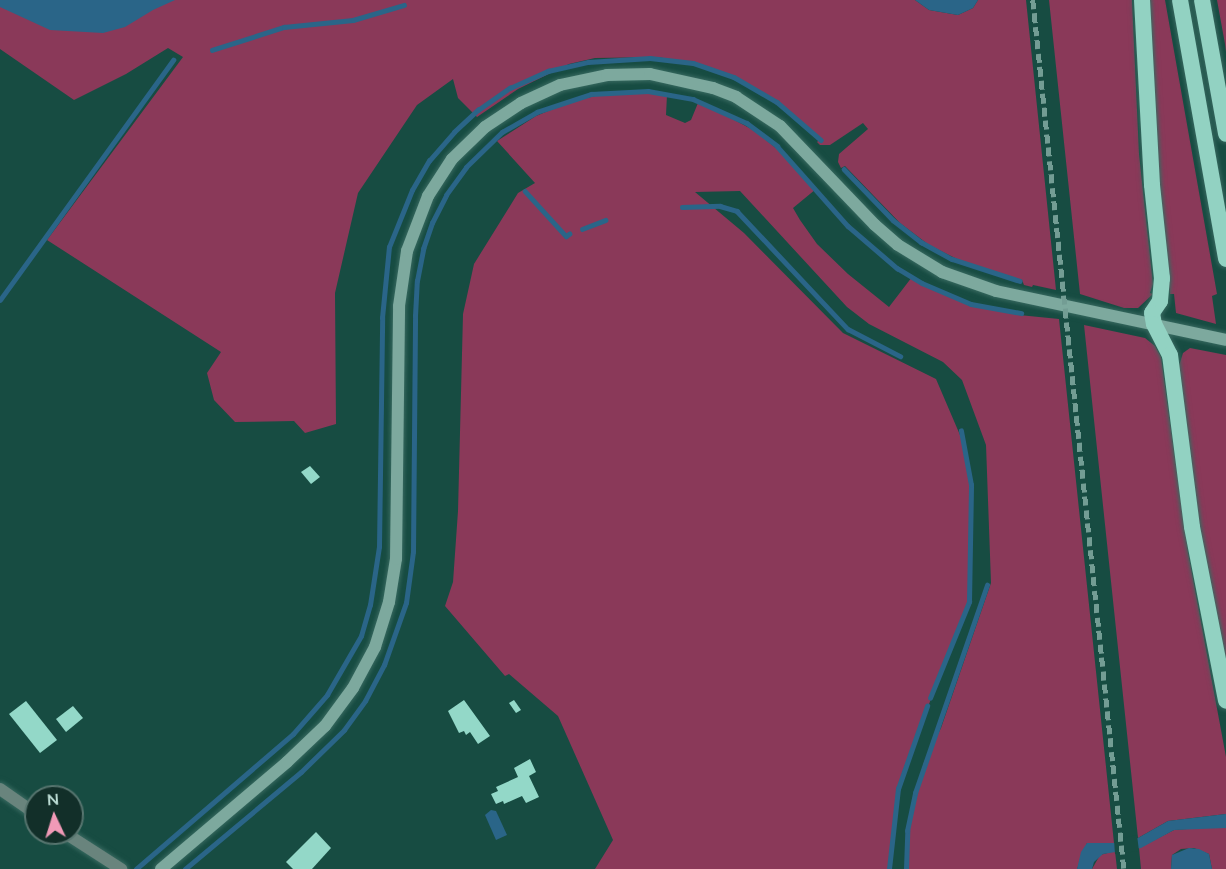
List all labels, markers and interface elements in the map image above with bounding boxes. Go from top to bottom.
north arrow [24,785,84,845]
text: N [46,789,60,809]

